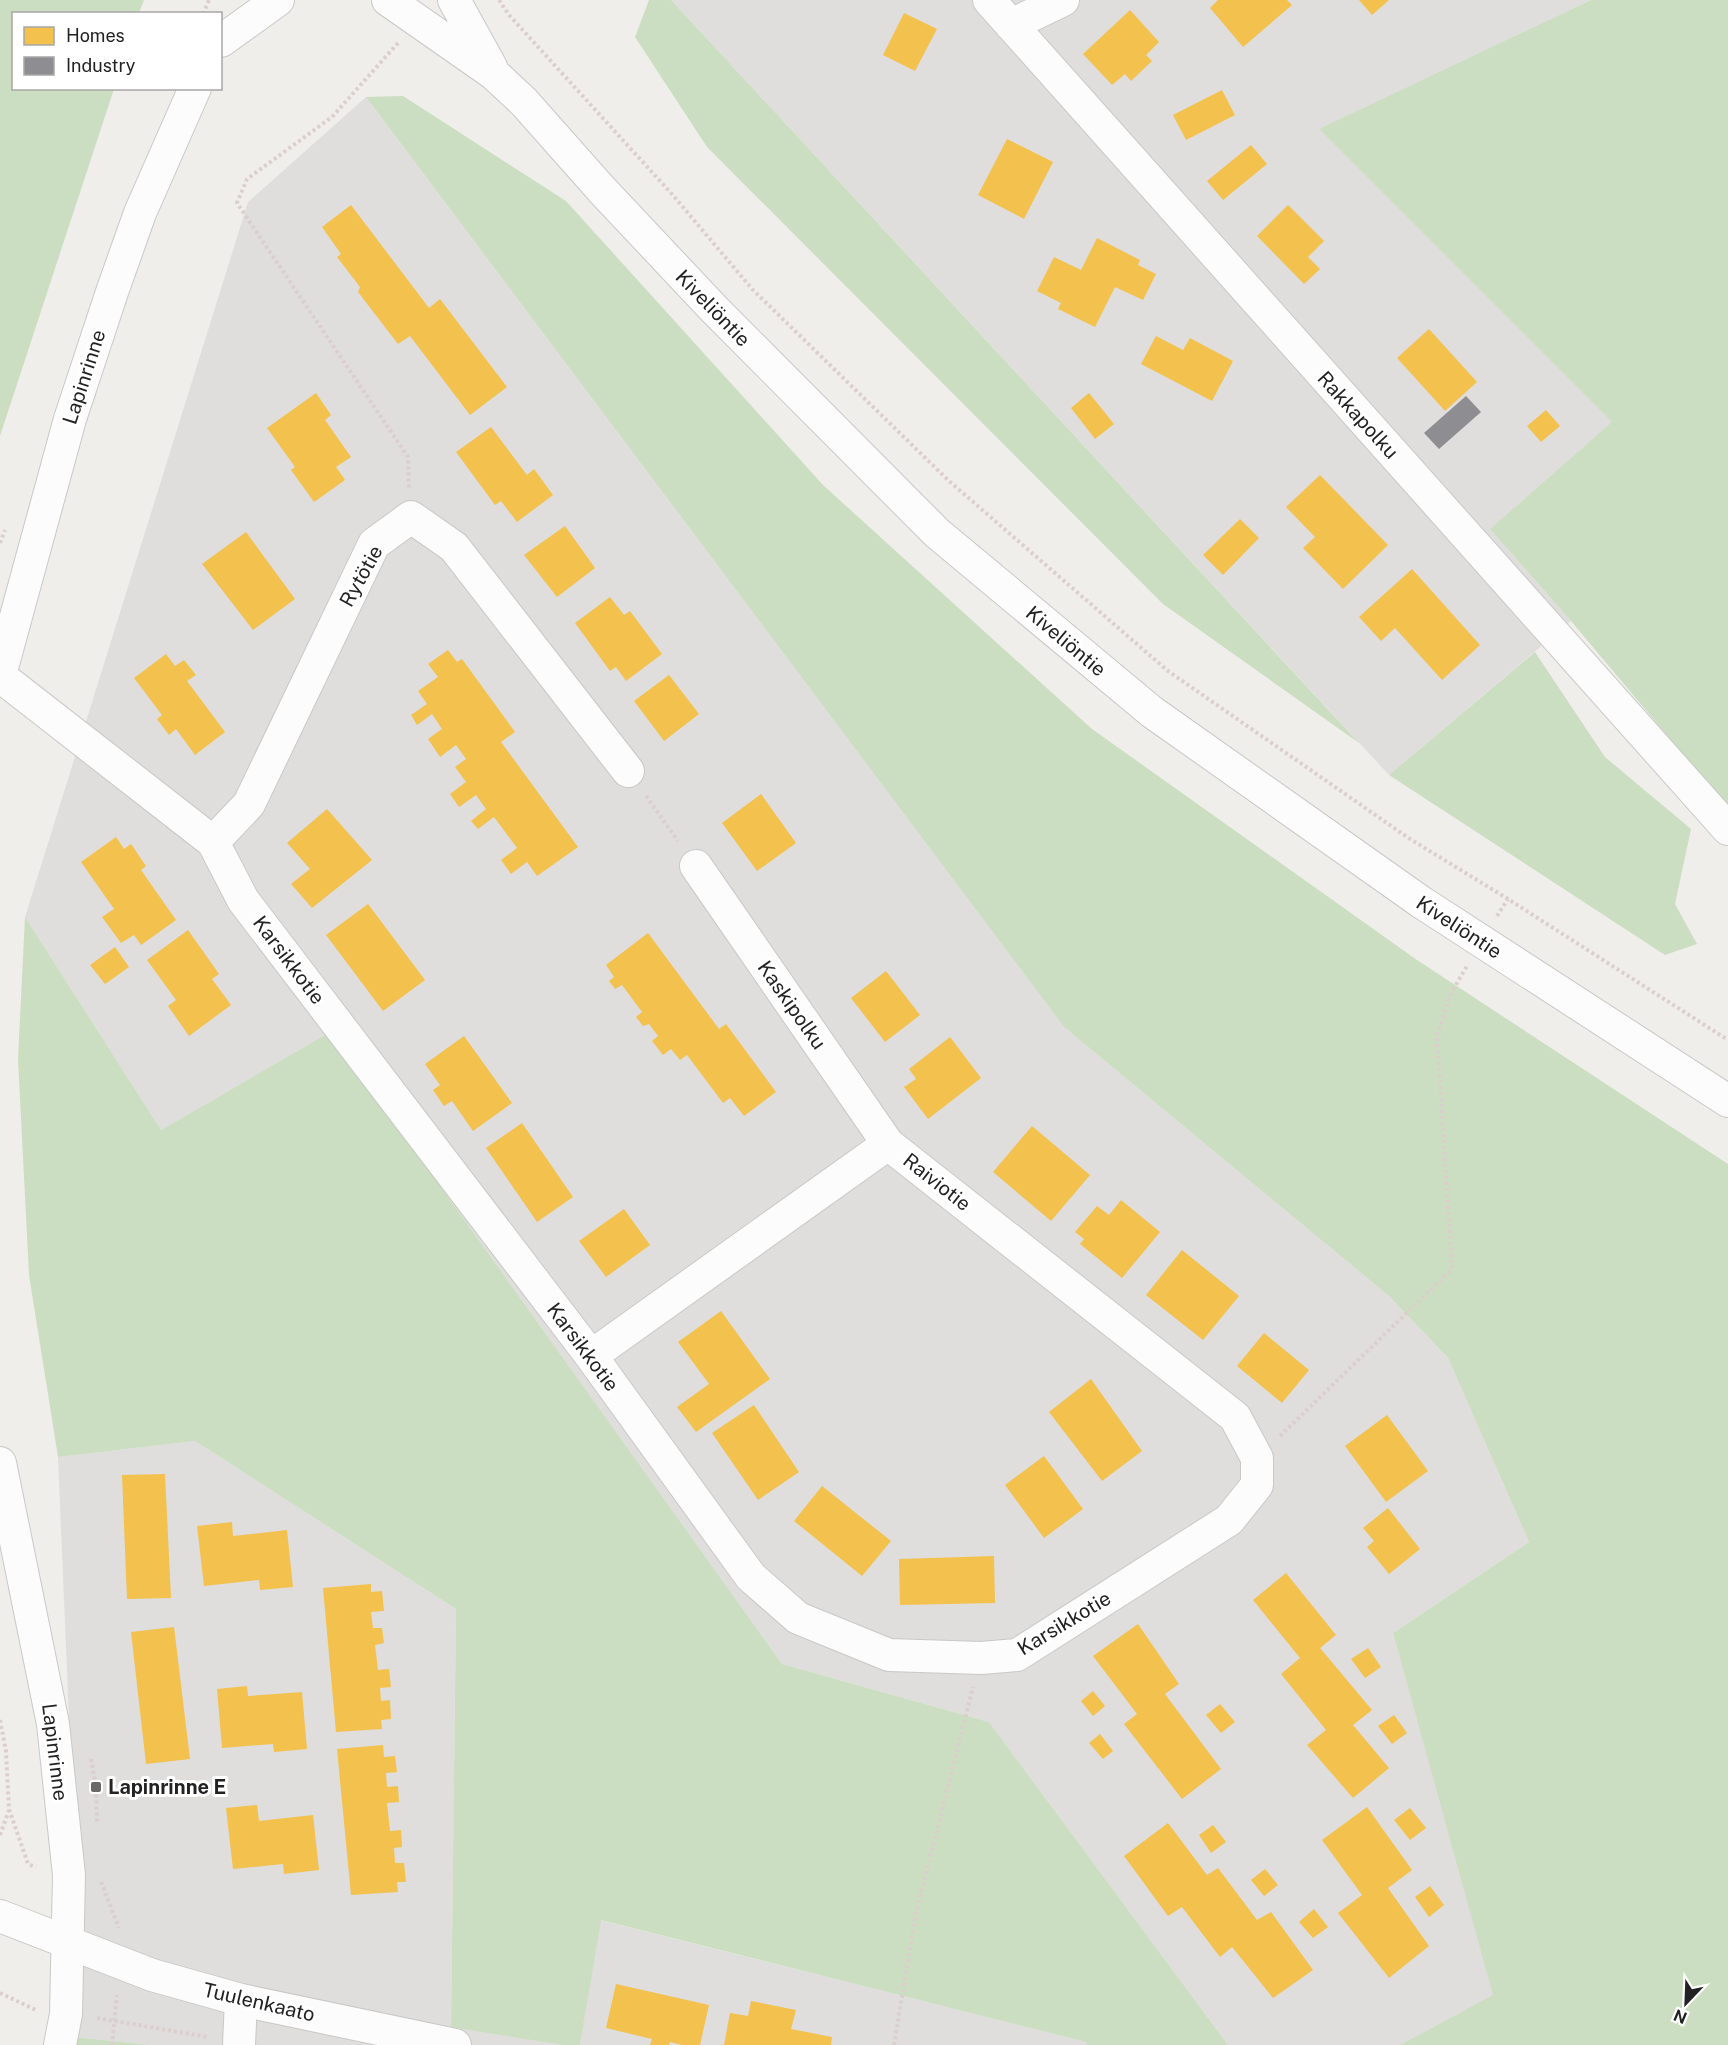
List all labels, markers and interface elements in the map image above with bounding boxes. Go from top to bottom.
legend [12,12,222,90]
text: Homes [66,25,125,46]
text: Industry [66,55,136,76]
street label: Kiveliöntie [671,265,755,351]
street label: Lapinrinne [57,327,111,427]
street label: Rakkapolku [1312,366,1404,464]
street label: Rytötie [334,541,388,611]
street label: Kiveliöntie [1021,601,1111,681]
street label: Kiveliöntie [1412,890,1506,964]
street label: Karsikkotie [248,911,330,1009]
street label: Kaskipolku [753,956,831,1054]
street label: Raiviotie [898,1148,976,1216]
street label: Karsikkotie [542,1298,624,1396]
street label: Karsikkotie [1013,1586,1115,1660]
street label: Lapinrinne [37,1702,73,1802]
place label: Lapinrinne E [108,1775,226,1799]
marker: Lapinrinne E [89,1780,103,1794]
north arrow [1656,1973,1716,2033]
street label: Tuulenkaato [201,1977,317,2027]
text: N [1671,2005,1690,2028]

